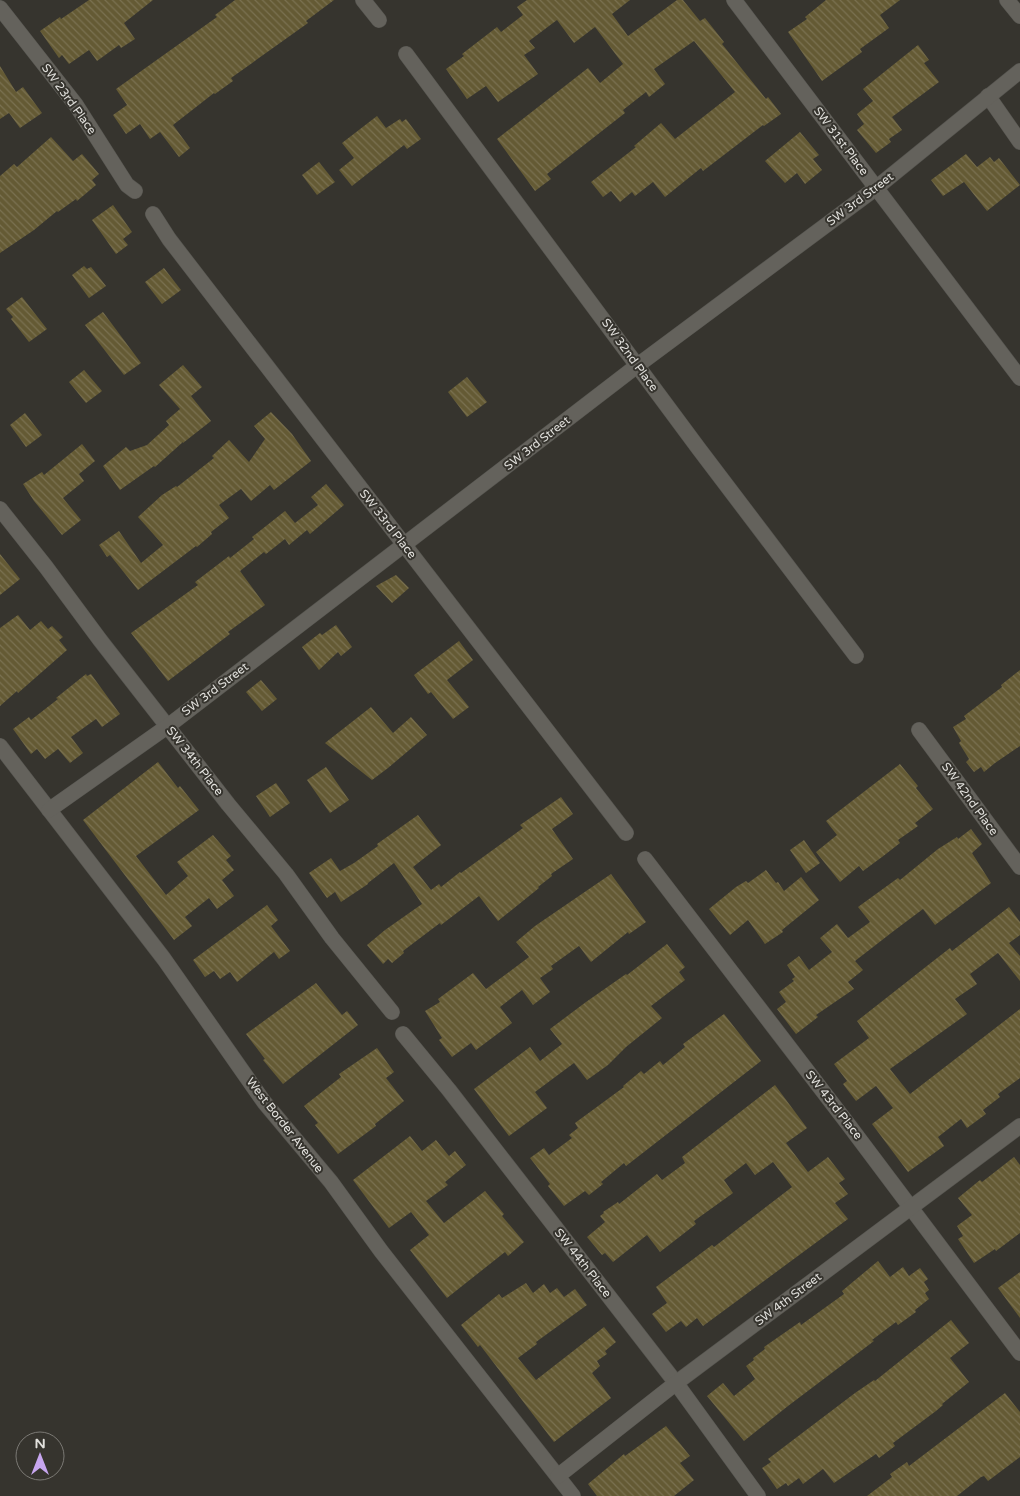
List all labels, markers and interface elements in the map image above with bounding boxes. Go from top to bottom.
street label: SW 23rd Place [39,61,99,137]
street label: SW 31st Place [811,104,871,178]
street label: SW 3rd Street [824,169,896,229]
street label: SW 32nd Place [599,316,661,394]
street label: SW 3rd Street [501,413,573,473]
street label: SW 33rd Place [357,487,419,561]
street label: SW 3rd Street [179,659,251,719]
street label: SW 34th Place [164,724,226,798]
street label: SW 42nd Place [939,760,1001,838]
street label: SW 43rd Place [803,1068,865,1142]
street label: West Border Avenue [244,1075,327,1175]
street label: SW 44th Place [552,1226,614,1300]
street label: SW 4th Street [752,1269,824,1329]
north arrow [15,1431,65,1481]
text: N [34,1435,46,1452]

